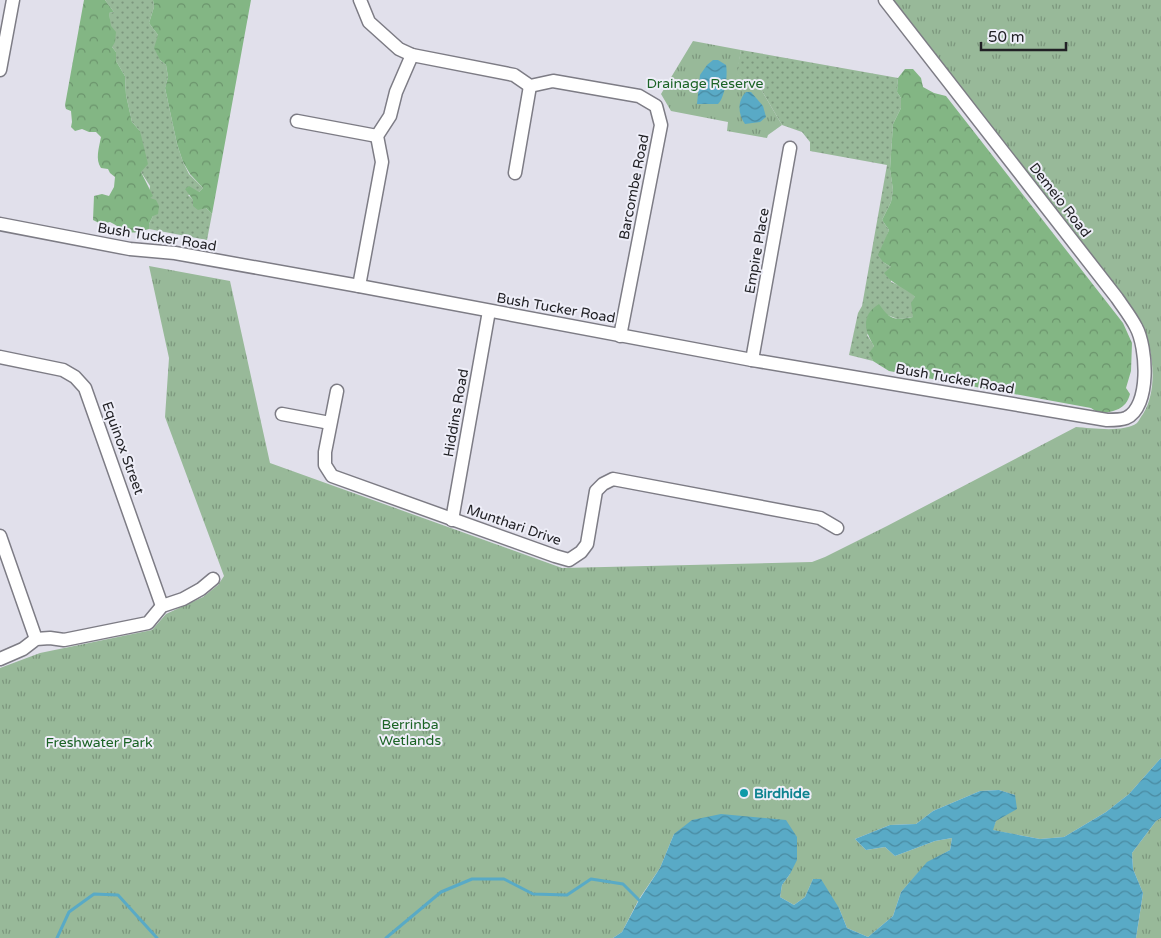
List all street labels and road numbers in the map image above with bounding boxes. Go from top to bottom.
street label: Barcombe Road [615,133,653,241]
street label: Demeio Road [1026,159,1094,241]
street label: Empire Place [741,207,773,295]
street label: Bush Tucker Road [96,219,218,255]
street label: Bush Tucker Road [495,289,617,327]
street label: Bush Tucker Road [894,360,1016,398]
street label: Hiddins Road [440,368,472,458]
street label: Equinox Street [98,399,148,497]
street label: Munthari Drive [464,501,564,549]

